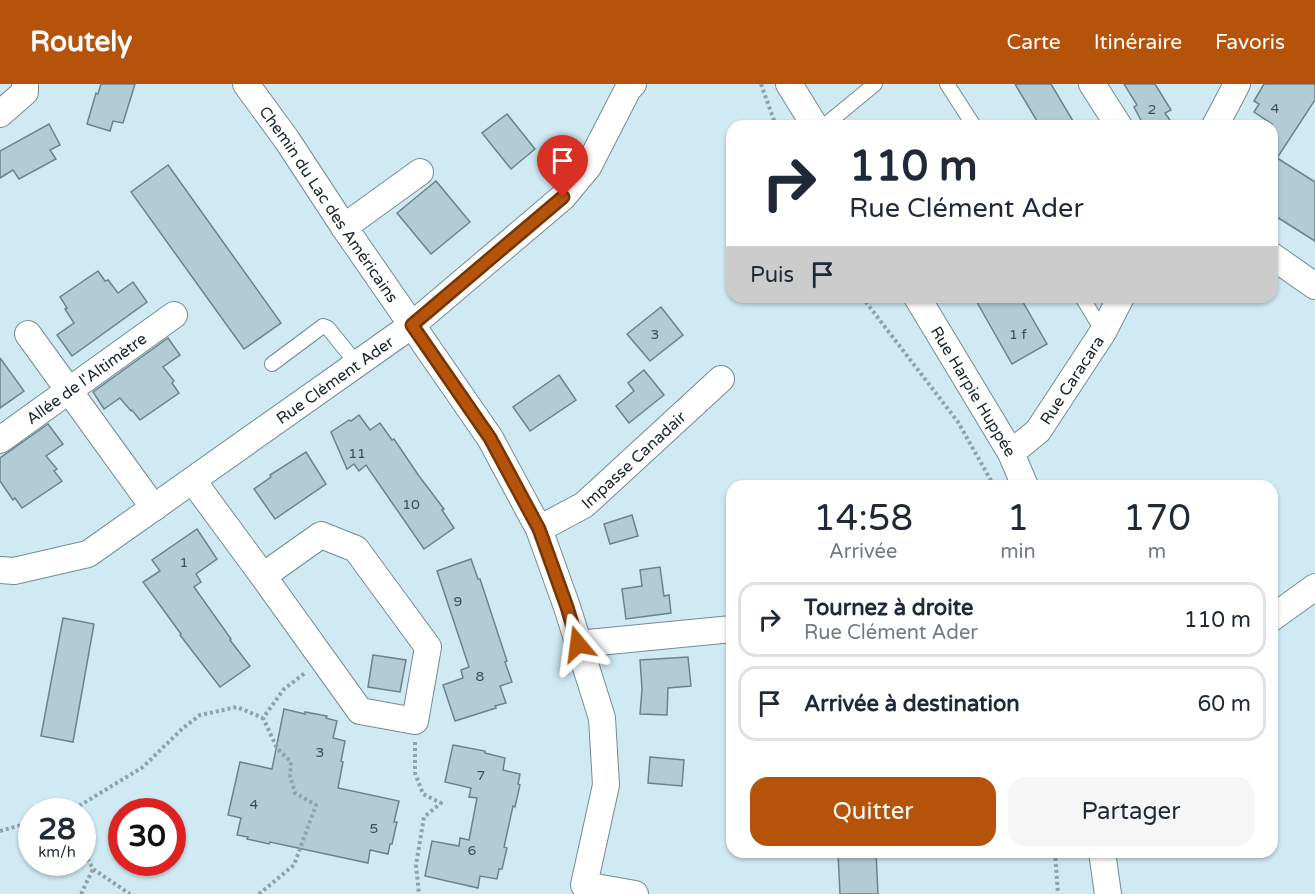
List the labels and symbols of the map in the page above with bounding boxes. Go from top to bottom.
house number: 4 [1271,100,1280,117]
house number: 2 [1148,101,1156,118]
street label: Chemin du Lac des Américains [254,102,402,307]
pin [537,135,588,197]
street label: Rue Harpie Huppée [926,323,1020,461]
house number: 3 [651,326,659,343]
house number: 1 f [1009,326,1028,343]
street label: Allée de l'Altimètre [22,329,151,429]
street label: Rue Clément Ader [273,332,399,429]
street label: Rue Caracara [1036,332,1109,429]
street label: Impasse Canadair [578,407,691,513]
house number: 11 [348,445,366,462]
house number: 10 [402,496,420,513]
house number: 1 [180,554,188,571]
house number: 9 [454,593,462,610]
position arrow [546,612,610,676]
house number: 8 [476,668,485,685]
house number: 3 [316,744,324,761]
house number: 7 [477,767,485,784]
house number: 4 [250,796,259,813]
speed limit sign: 30 [108,798,186,876]
house number: 5 [370,820,378,837]
house number: 6 [468,842,477,859]

